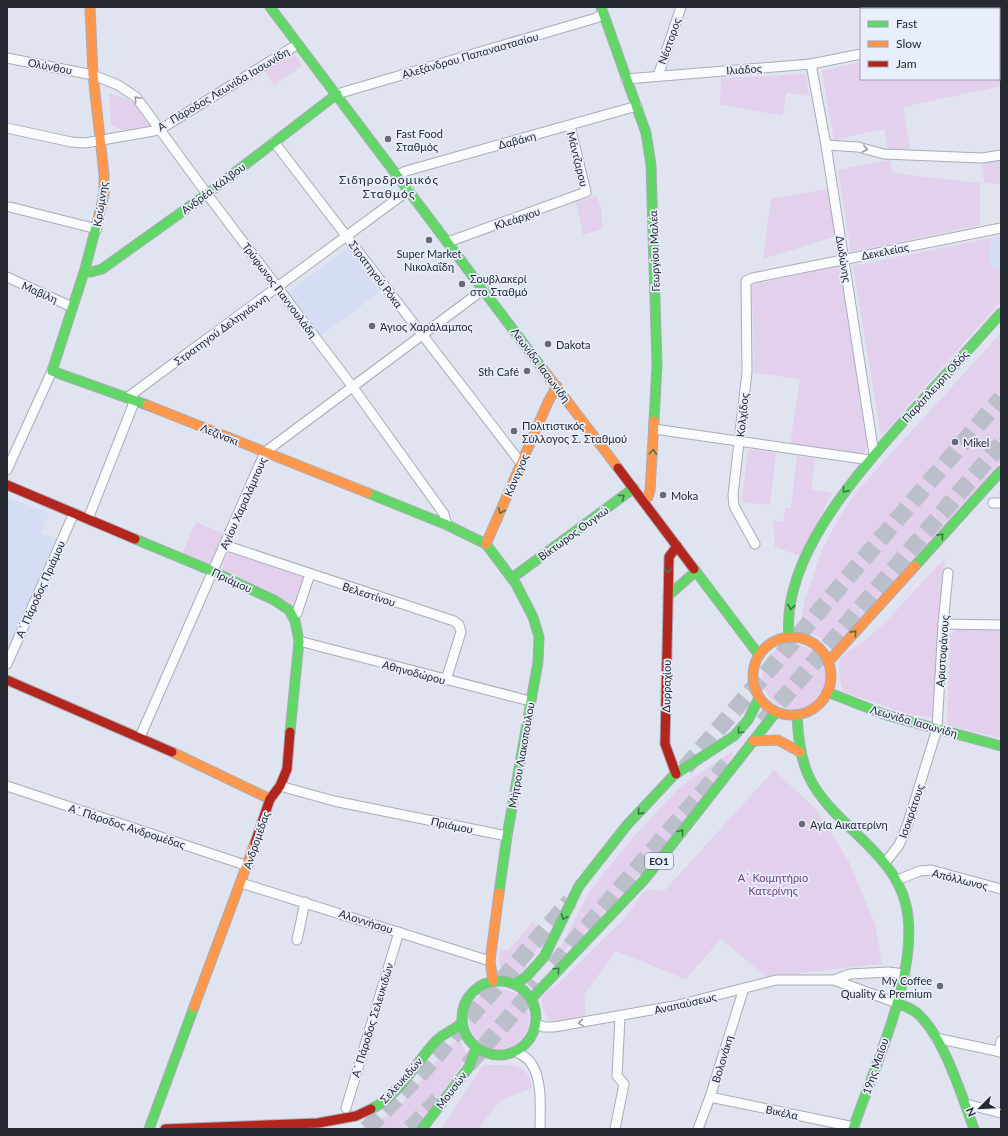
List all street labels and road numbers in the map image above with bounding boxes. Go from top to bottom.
street label: Νέστορος [655,16,683,66]
street label: Αλεξάνδρου Παπαναστασίου [400,29,540,81]
street label: Α΄ Πάροδος Λεωνίδα Ιασωνίδη [155,44,291,134]
street label: Ολύνθου [27,55,73,77]
street label: Ιλιάδος [726,61,762,77]
street label: Δαβάκη [497,129,537,151]
street label: Μάντζαρου [564,130,591,188]
street label: Ανδρέα Κάλβου [178,160,248,216]
street label: Κρώμνης [90,181,110,227]
street label: Κλεάρχου [492,204,542,232]
street label: Γεωργίου Μαλέα [646,210,662,292]
street label: Δωδώνης [834,235,854,283]
street label: Στρατηγού Ρόκα [347,238,406,310]
street label: Τρύφωνος Γιαννουλάδη [240,240,320,340]
street label: Δεκελείας [860,240,910,262]
street label: Μαβίλη [20,278,60,306]
street label: Στρατηγού Δεληγιάννη [171,290,271,368]
street label: Λεωνίδα Ιασωνίδη [509,325,573,405]
street label: Παράπλευρη Οδός [899,347,971,425]
street label: Κολχίδος [733,392,751,438]
street label: Λεζίνσκι [199,421,241,448]
street label: Κάνιγγος [501,452,531,498]
street label: Αγίου Χαραλάμπους [217,455,269,551]
street label: Βίκτωρος Ουγκώ [535,503,611,563]
street label: Α΄ Πάροδος Πριάμου [13,539,67,639]
street label: Πριάμου [210,565,254,595]
street label: Βελεστίνου [341,579,397,609]
street label: Αριστοφάνους [933,615,951,687]
street label: Αθηνοδώρου [381,657,447,687]
street label: Δυρραχίου [659,660,673,712]
street label: Μήτρου Λιακοπούλου [505,701,537,809]
street label: Λεωνίδα Ιασωνίδη [869,702,959,740]
street label: Ισοκράτους [896,782,926,840]
street label: Α΄ Πάροδος Ανδρομέδας [67,801,187,851]
street label: Ανδρομέδας [240,809,272,871]
street label: Πριάμου [430,814,474,836]
road number: ΕΟ1 [645,853,673,869]
street label: Απόλλωνος [931,866,989,892]
street label: Αλοννήσου [337,906,395,936]
street label: Α΄ Πάροδος Σελευκιδών [348,961,396,1079]
street label: Αναπαύσεως [653,990,717,1016]
street label: Βολονάκη [709,1034,735,1084]
street label: 19ης Μαΐου [859,1036,891,1096]
street label: Σελευκιδών [377,1054,425,1106]
street label: Μουσών [433,1069,469,1111]
street label: Βικέλα [765,1102,800,1122]

